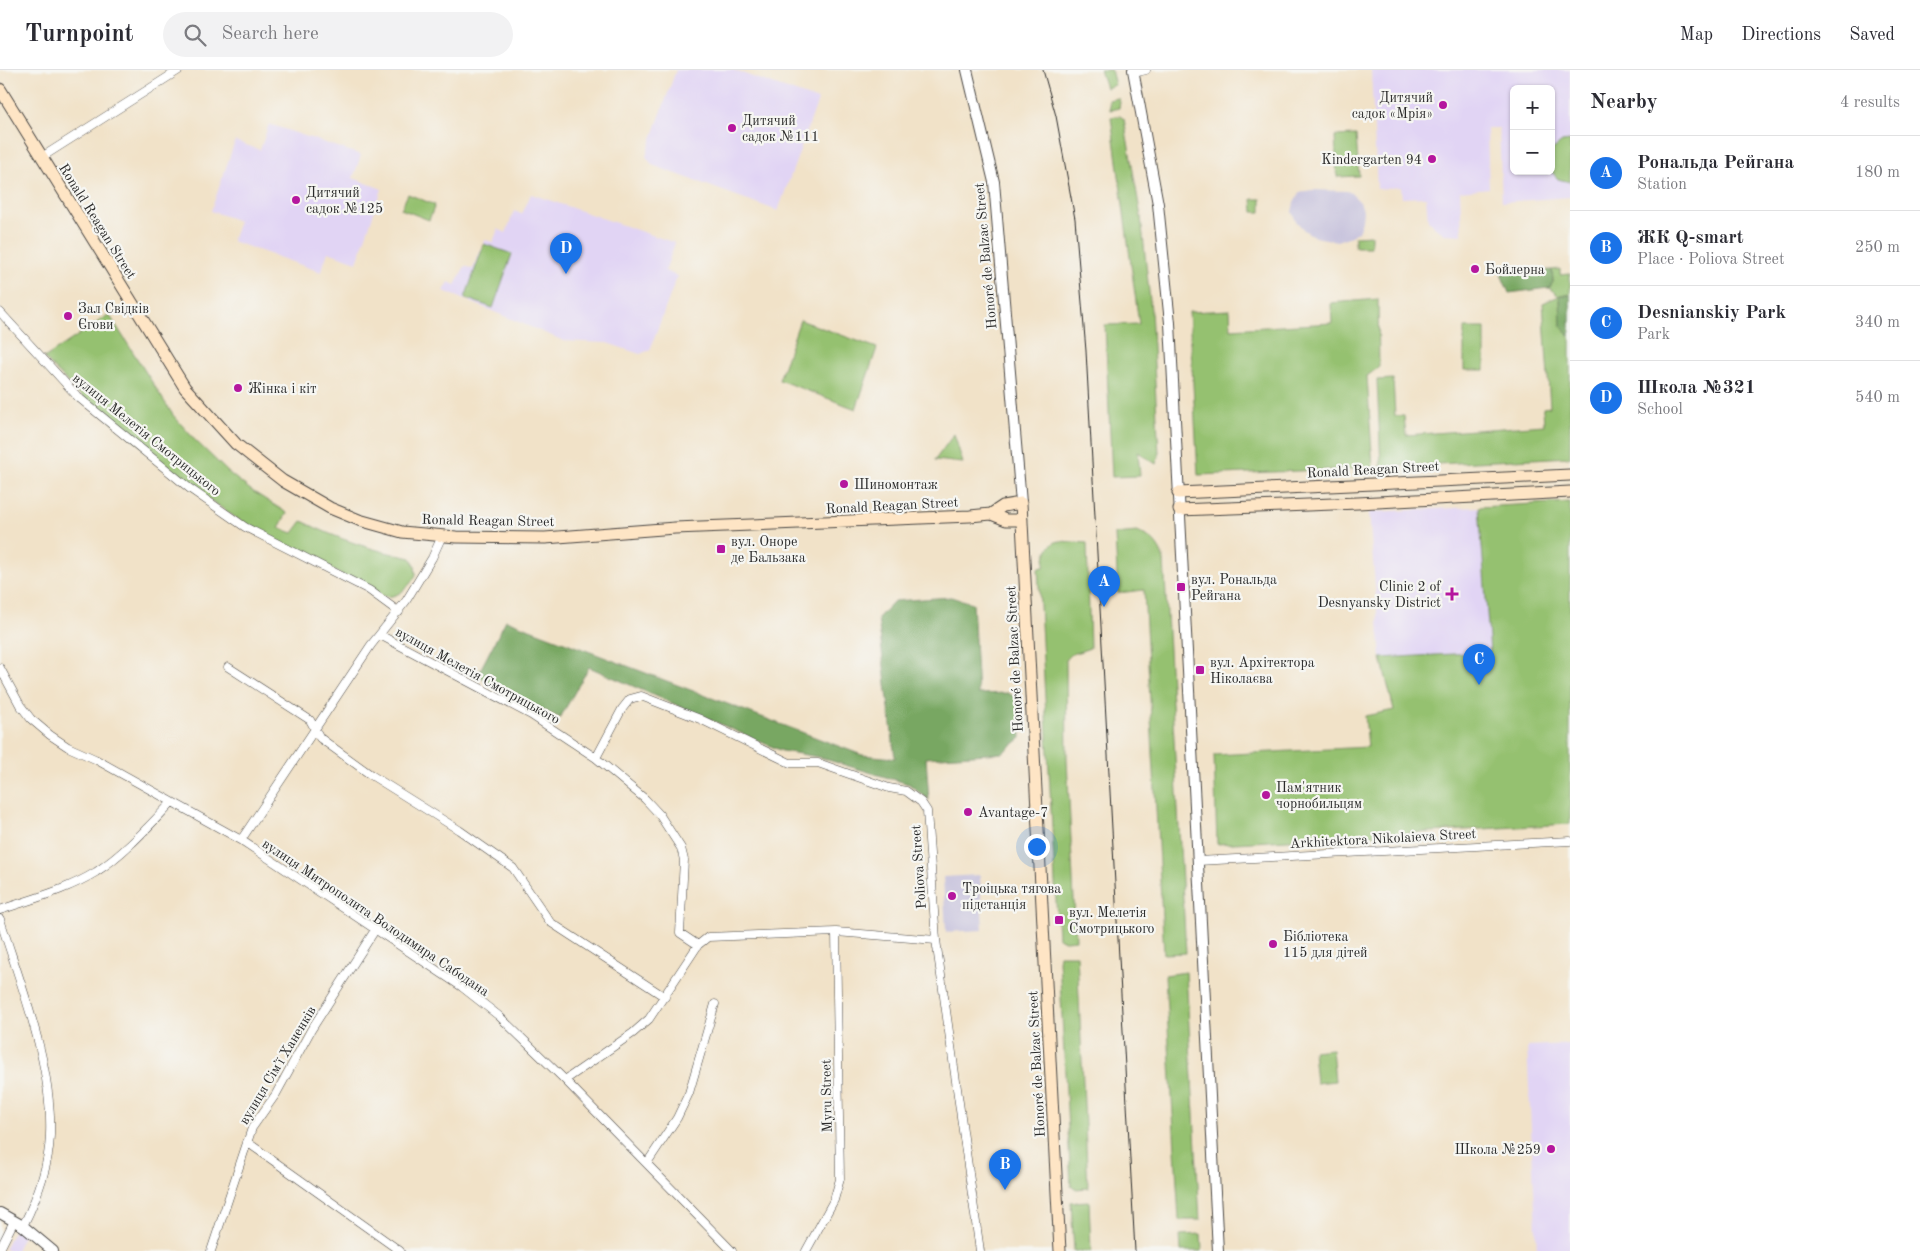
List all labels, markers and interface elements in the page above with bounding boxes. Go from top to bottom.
search box [163,12,513,57]
icon: search [181,21,209,49]
text: Turnpoint [25,23,133,47]
text: Search here [221,25,319,44]
text: Map [1680,26,1713,44]
text: Directions [1741,26,1821,44]
text: Saved [1849,26,1895,44]
map controls [1510,85,1555,175]
button: + [1510,85,1555,130]
place label: Дитячий садок «Мрія» [1352,91,1433,121]
text: Nearby [1590,92,1658,113]
text: 4 results [1840,95,1900,111]
marker: Дитячий садок «Мрія» [1437,99,1449,111]
place label: Дитячий садок №111 [742,114,819,144]
marker: Дитячий садок №111 [726,122,738,134]
button: − [1510,130,1555,175]
place label: Kindergarten 94 [1321,153,1422,167]
marker: Kindergarten 94 [1426,153,1438,165]
text: Рональда Рейгана [1637,154,1794,173]
street label: Ronald Reagan Street [56,161,138,282]
text: A [1600,165,1612,181]
text: 180 m [1855,165,1900,181]
text: Station [1637,177,1687,193]
street label: Honoré de Balzac Street [973,182,999,330]
place label: Дитячий садок №125 [306,186,383,216]
marker: Дитячий садок №125 [290,194,302,206]
text: ЖК Q-smart [1637,229,1744,248]
pin: D [550,233,582,274]
text: B [1600,240,1612,256]
text: 250 m [1855,240,1900,256]
text: Place · Poliova Street [1637,252,1785,268]
marker: Бойлерна [1469,263,1481,275]
place label: Бойлерна [1485,263,1545,277]
place label: Зал Свідків Єгови [78,302,149,332]
text: Desnianskiy Park [1637,304,1786,323]
marker: Зал Свідків Єгови [62,310,74,322]
text: C [1601,315,1611,331]
text: 340 m [1855,315,1900,331]
text: Park [1637,327,1670,343]
street label: вулиця Мелетія Смотрицького [70,371,223,499]
text: Школа №321 [1637,379,1756,398]
marker: Жінка і кіт [232,382,244,394]
place label: Жінка і кіт [248,382,317,396]
text: D [1600,390,1612,406]
text: 540 m [1855,390,1900,406]
text: School [1637,402,1683,418]
street label: Ronald Reagan Street [1306,460,1440,480]
marker: Шиномонтаж [838,478,850,490]
place label: Шиномонтаж [854,478,938,492]
street label: Ronald Reagan Street [825,496,959,516]
street label: Ronald Reagan Street [421,513,555,529]
place label: вул. Оноре де Бальзака [731,535,806,565]
marker: вул. Оноре де Бальзака [715,543,727,555]
pin: A [1088,566,1120,607]
place label: вул. Рональда Рейгана [1191,573,1277,603]
place label: Clinic 2 of Desnyansky District [1318,580,1442,610]
marker: вул. Рональда Рейгана [1175,581,1187,593]
street label: Honoré de Balzac Street [1004,585,1026,733]
marker: Clinic 2 of Desnyansky District [1445,587,1459,601]
street label: вулиця Мелетія Смотрицького [393,625,562,727]
pin: C [1463,644,1495,685]
place label: вул. Архітектора Ніколаєва [1210,656,1315,686]
marker: вул. Архітектора Ніколаєва [1194,664,1206,676]
place label: Пам'ятник чорнобильцям [1276,781,1362,811]
marker: Пам'ятник чорнобильцям [1260,789,1272,801]
marker: Avantage-7 [962,806,974,818]
place label: Avantage-7 [978,806,1048,820]
street label: Poliova Street [909,824,929,910]
street label: Arkhitektora Nikolaieva Street [1289,827,1477,851]
your location [1024,834,1050,860]
street label: вулиця Митрополита Володимира Сабодана [260,837,491,999]
place label: Троiцька тягова пiдстанцiя [962,882,1061,912]
marker: Троiцька тягова пiдстанцiя [946,890,958,902]
place label: вул. Мелетія Смотрицького [1069,906,1155,936]
marker: вул. Мелетія Смотрицького [1053,914,1065,926]
place label: Бібліотека 115 для дітей [1283,930,1368,960]
marker: Бібліотека 115 для дітей [1267,938,1279,950]
street label: Honoré de Balzac Street [1026,990,1048,1138]
street label: вулиця Сімʼї Ханенків [237,1004,319,1127]
street label: Myru Street [819,1059,835,1133]
place label: Школа №259 [1454,1143,1541,1157]
marker: Школа №259 [1545,1143,1557,1155]
pin: B [989,1149,1021,1190]

